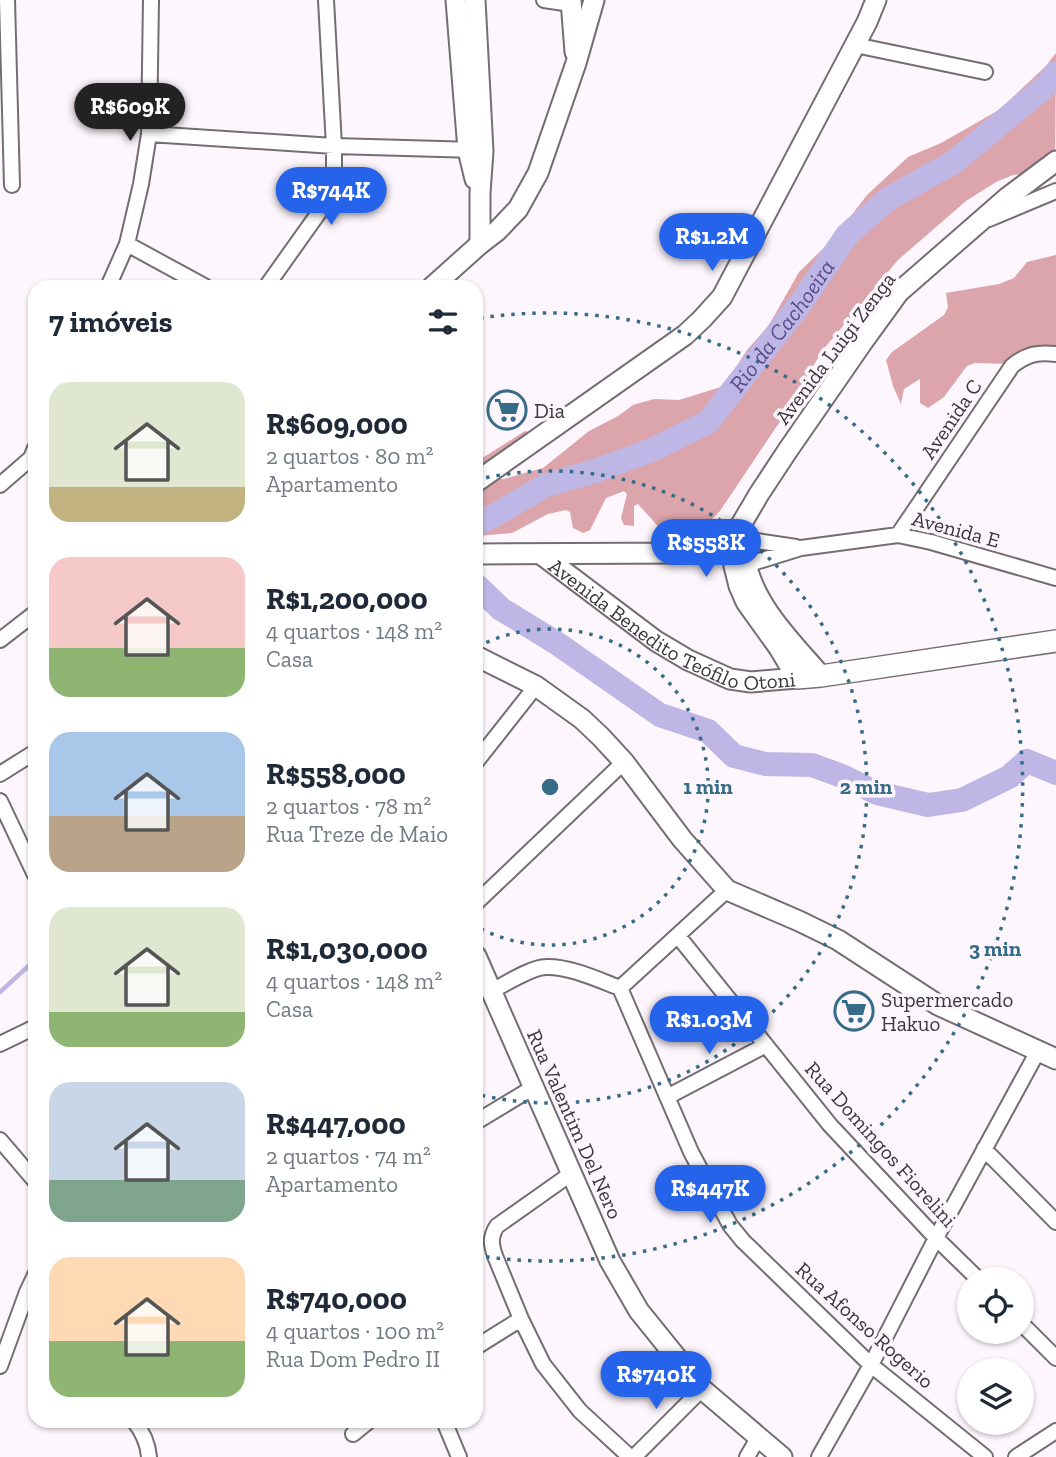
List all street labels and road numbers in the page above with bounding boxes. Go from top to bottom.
street label: Avenida Luigi Zenga [770,267,900,429]
street label: Avenida C [915,374,987,464]
street label: Avenida E [910,505,1002,553]
street label: Avenida Benedito Teófilo Otoni [544,552,796,695]
street label: Rua Valentim Del Nero [522,1025,628,1223]
street label: Rua Domingos Fiorelini [800,1056,962,1232]
street label: Rua Afonso Rogerio [791,1256,939,1394]

